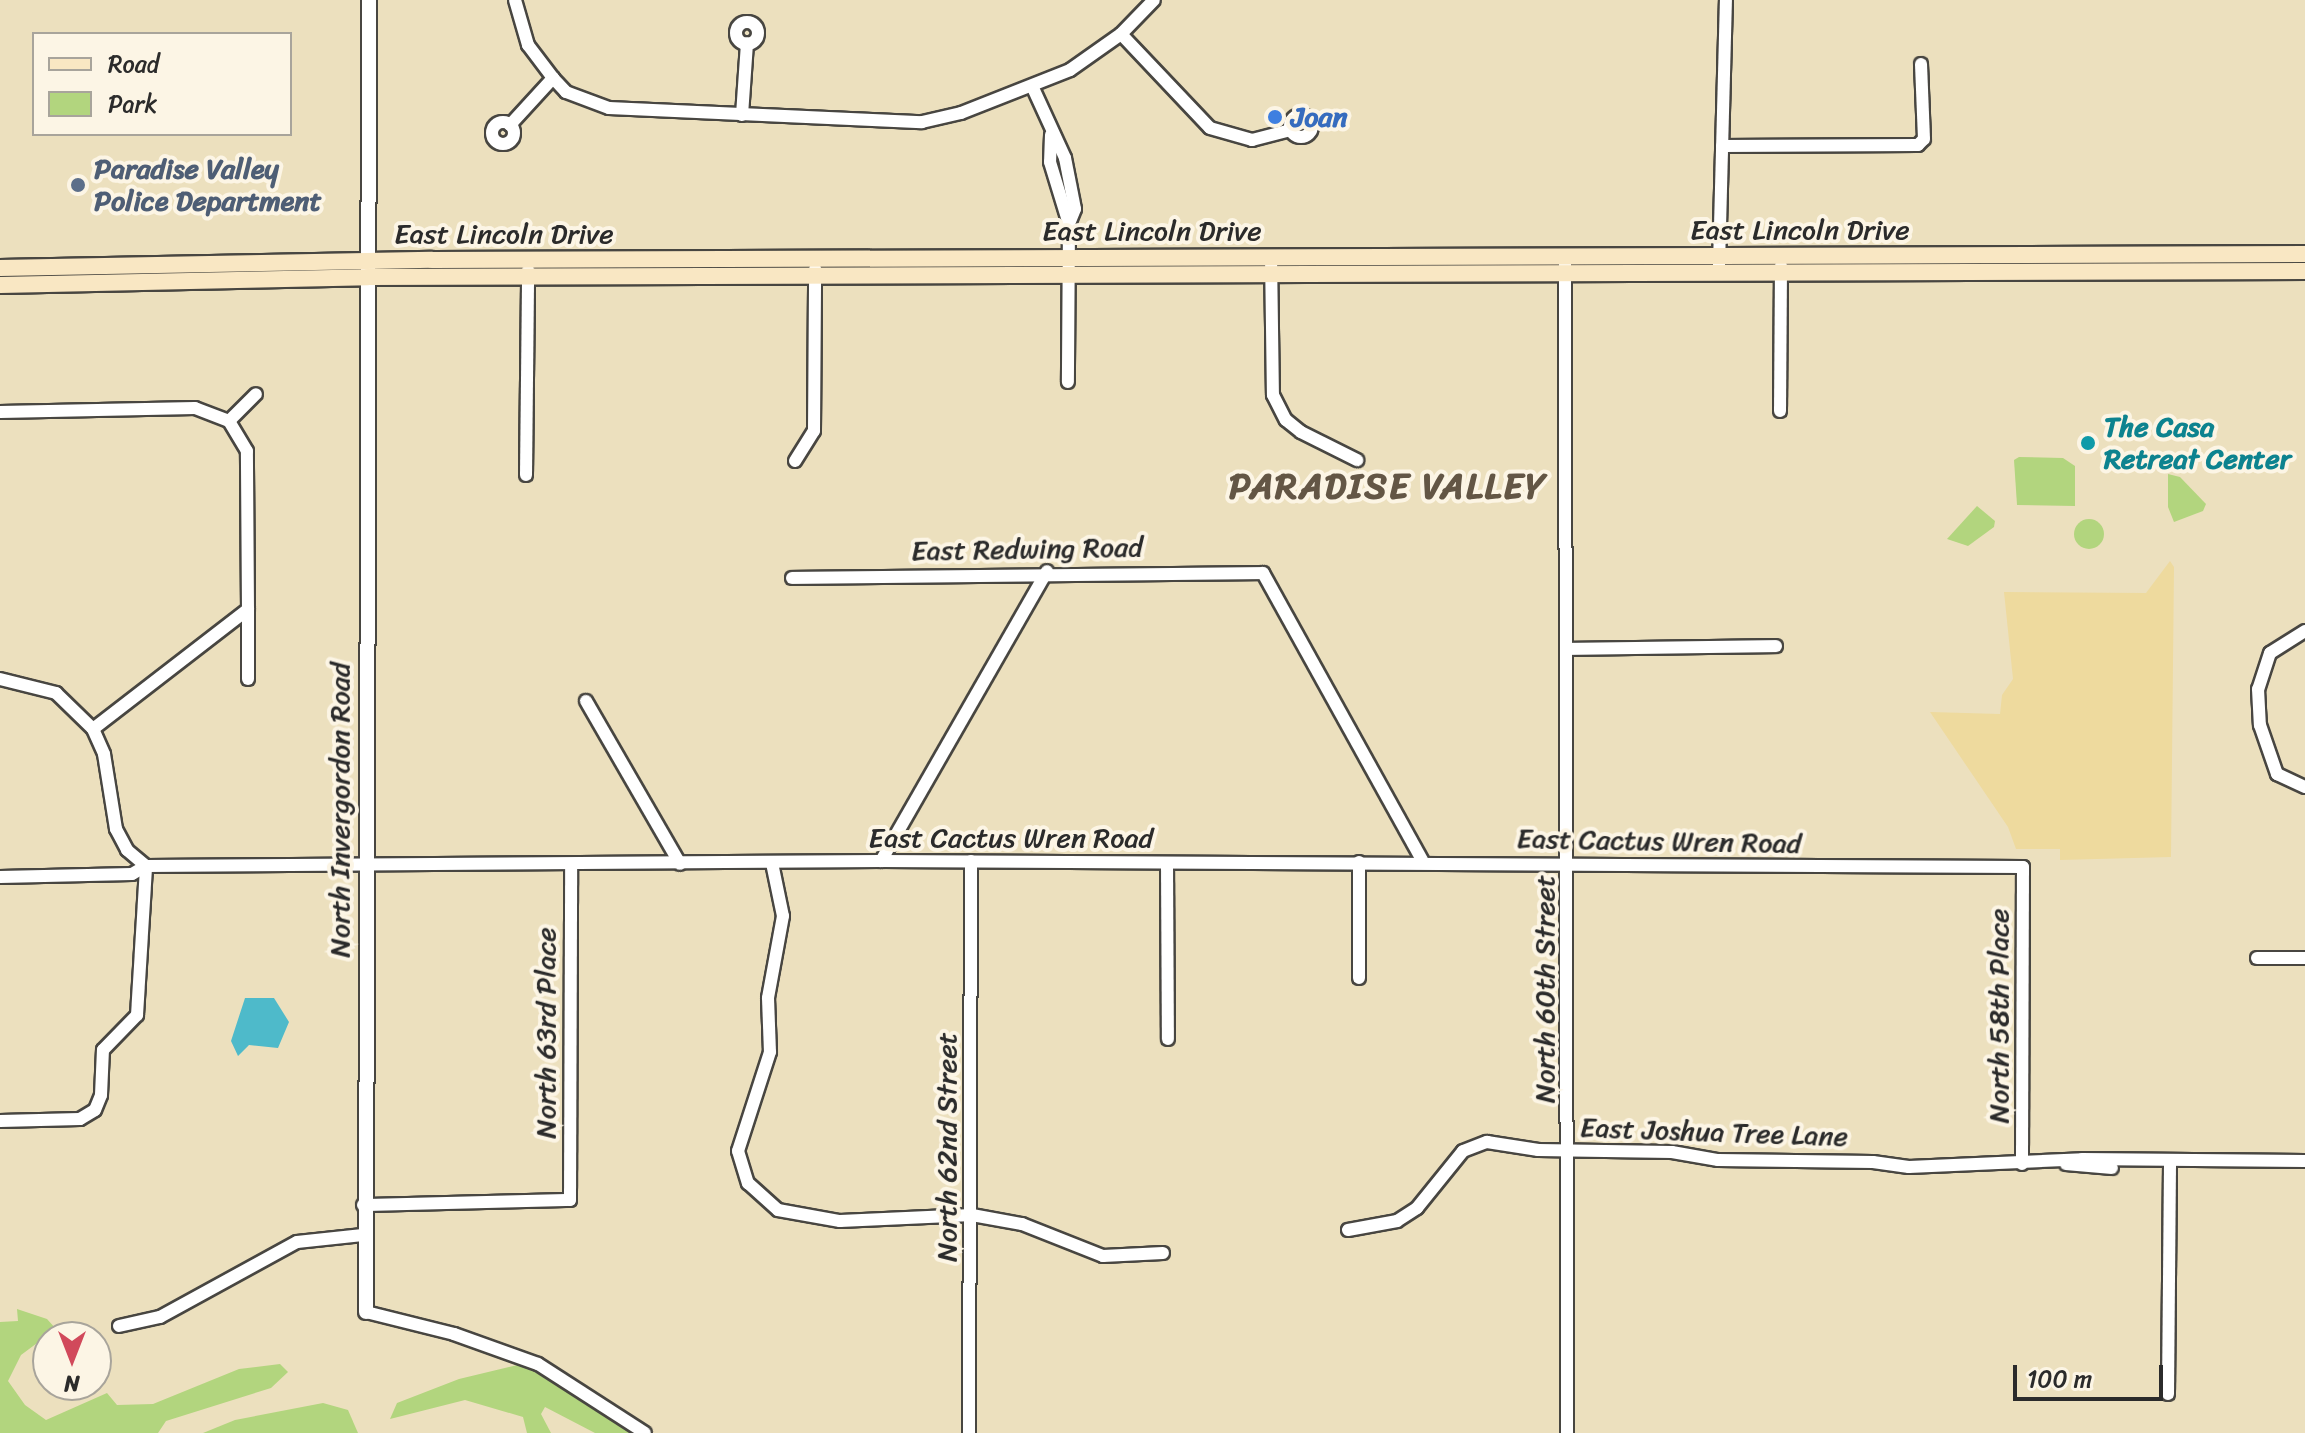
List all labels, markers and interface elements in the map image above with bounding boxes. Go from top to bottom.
legend [32,32,292,136]
text: Road [108,43,159,85]
text: Park [108,83,157,125]
place label: Joan [1291,100,1348,134]
marker: Joan [1266,108,1284,126]
place label: Paradise Valley Police Department [94,152,320,218]
marker: Paradise Valley Police Department [69,176,87,194]
street label: East Lincoln Drive [1690,213,1910,247]
street label: East Lincoln Drive [1042,214,1262,248]
street label: East Lincoln Drive [394,217,614,251]
place label: The Casa Retreat Center [2104,410,2291,476]
marker: The Casa Retreat Center [2079,434,2097,452]
district label: PARADISE VALLEY [1231,465,1545,509]
street label: East Redwing Road [911,530,1143,568]
street label: North Invergordon Road [323,662,357,958]
street label: East Cactus Wren Road [869,821,1153,855]
street label: East Cactus Wren Road [1517,822,1801,860]
street label: North 60th Street [1528,875,1562,1103]
street label: North 58th Place [1982,909,2016,1123]
street label: North 63rd Place [529,927,563,1139]
street label: North 62nd Street [930,1032,964,1262]
street label: East Joshua Tree Lane [1578,1110,1850,1154]
north arrow [32,1321,112,1401]
scale bar [2017,1349,2167,1399]
text: 100 m [2027,1358,2092,1400]
text: N [64,1364,80,1403]

